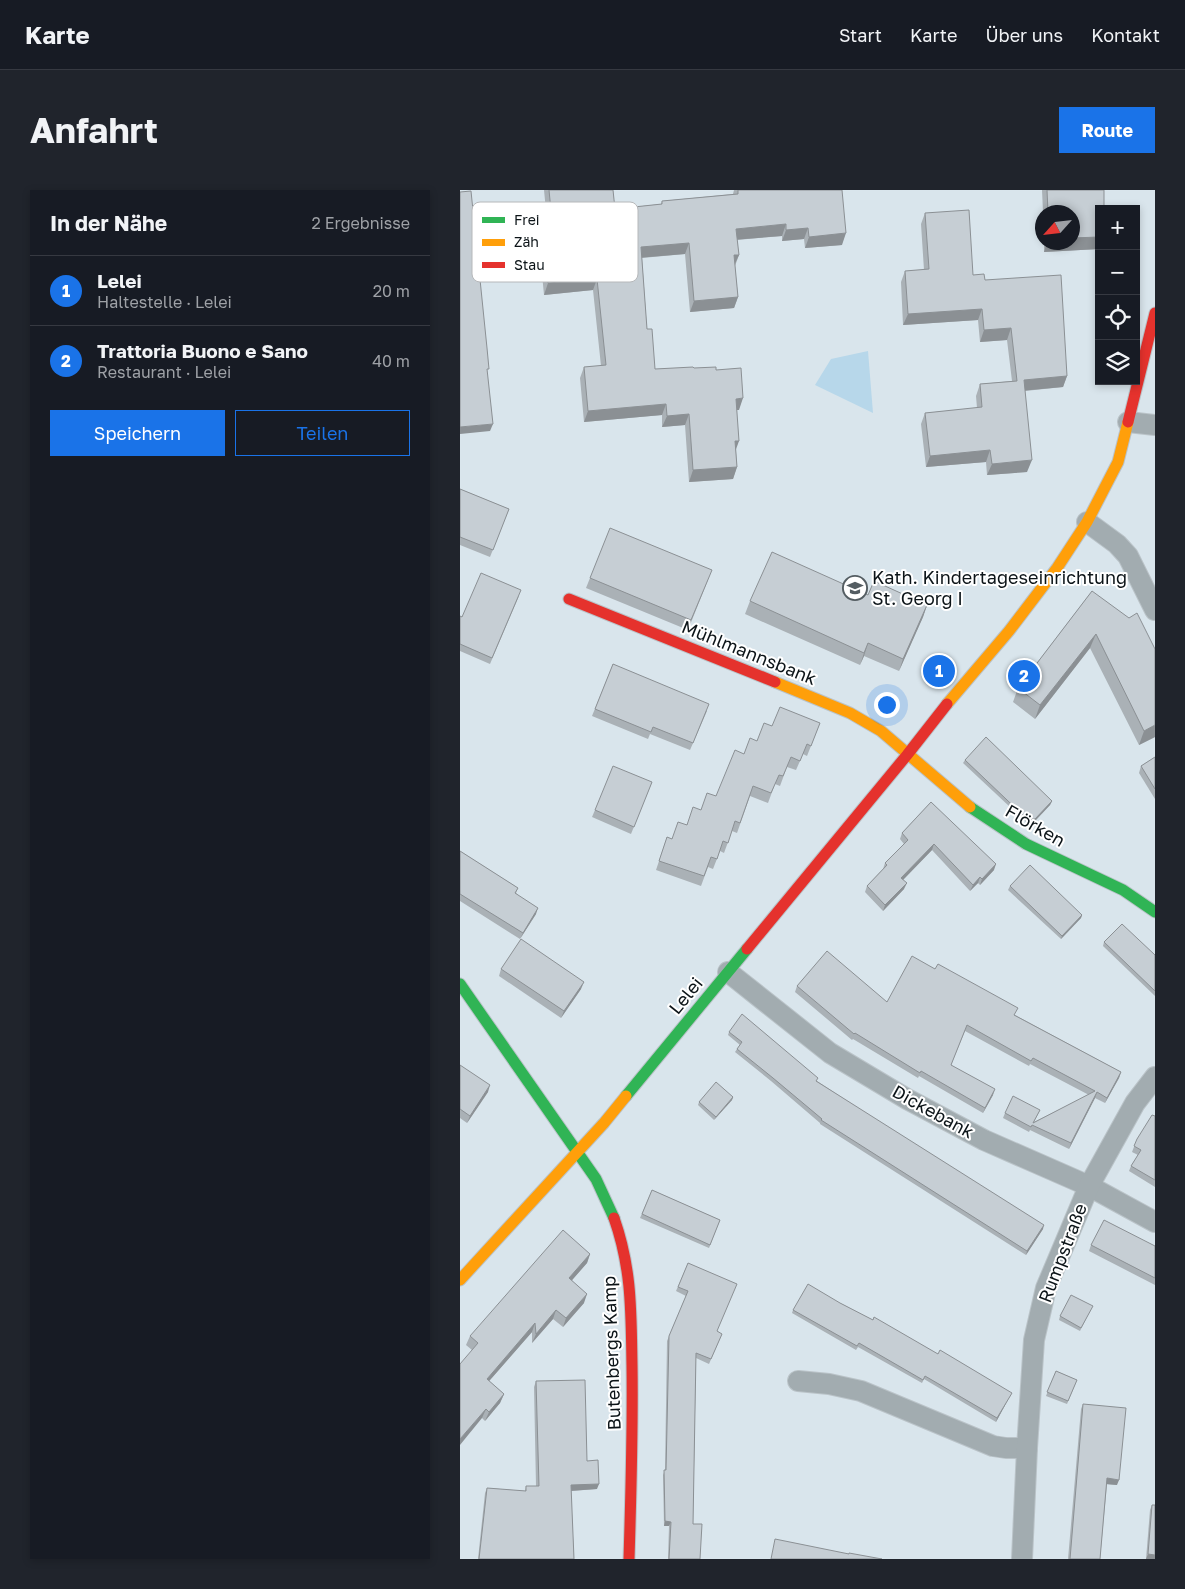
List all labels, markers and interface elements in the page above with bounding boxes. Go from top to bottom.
text: Karte [25,20,90,49]
text: Start [839,24,882,46]
text: Karte [910,24,957,46]
text: Über uns [985,24,1063,46]
text: Kontakt [1091,24,1160,46]
button: Route [1059,107,1155,153]
text: Anfahrt [30,109,158,151]
legend [472,202,638,282]
north arrow [1035,205,1080,250]
map controls [1095,205,1140,385]
button: + [1095,205,1140,250]
text: In der Nähe [50,210,167,236]
text: Frei [514,211,540,228]
text: 2 Ergebnisse [312,213,410,233]
text: Zäh [514,233,539,250]
button: − [1095,250,1140,295]
text: Stau [514,256,545,273]
text: Lelei [97,269,142,292]
text: 1 [62,281,70,301]
text: 20 m [373,281,410,301]
text: Haltestelle · Lelei [97,292,232,312]
button: locate [1095,295,1140,340]
text: Trattoria Buono e Sano [97,339,308,362]
button: layers [1095,340,1140,385]
text: 2 [61,351,71,371]
text: 40 m [372,351,410,371]
text: Restaurant · Lelei [97,362,231,382]
button: Speichern [50,410,225,456]
button: Teilen [235,410,410,456]
place label: Kath. Kindertageseinrichtung St. Georg I [872,566,1127,609]
school or university icon: Kath. Kindertageseinrichtung St. Georg I [842,575,868,601]
street label: Mühlmannsbank [679,615,820,689]
pin: 1 [923,652,955,690]
pin: 2 [1008,657,1040,695]
your location [874,692,900,718]
street label: Flörken [1002,799,1069,851]
street label: Lelei [664,972,707,1018]
street label: Dickebank [889,1080,978,1143]
street label: Rumpstraße [1033,1200,1091,1305]
street label: Butenbergs Kamp [597,1275,625,1431]

